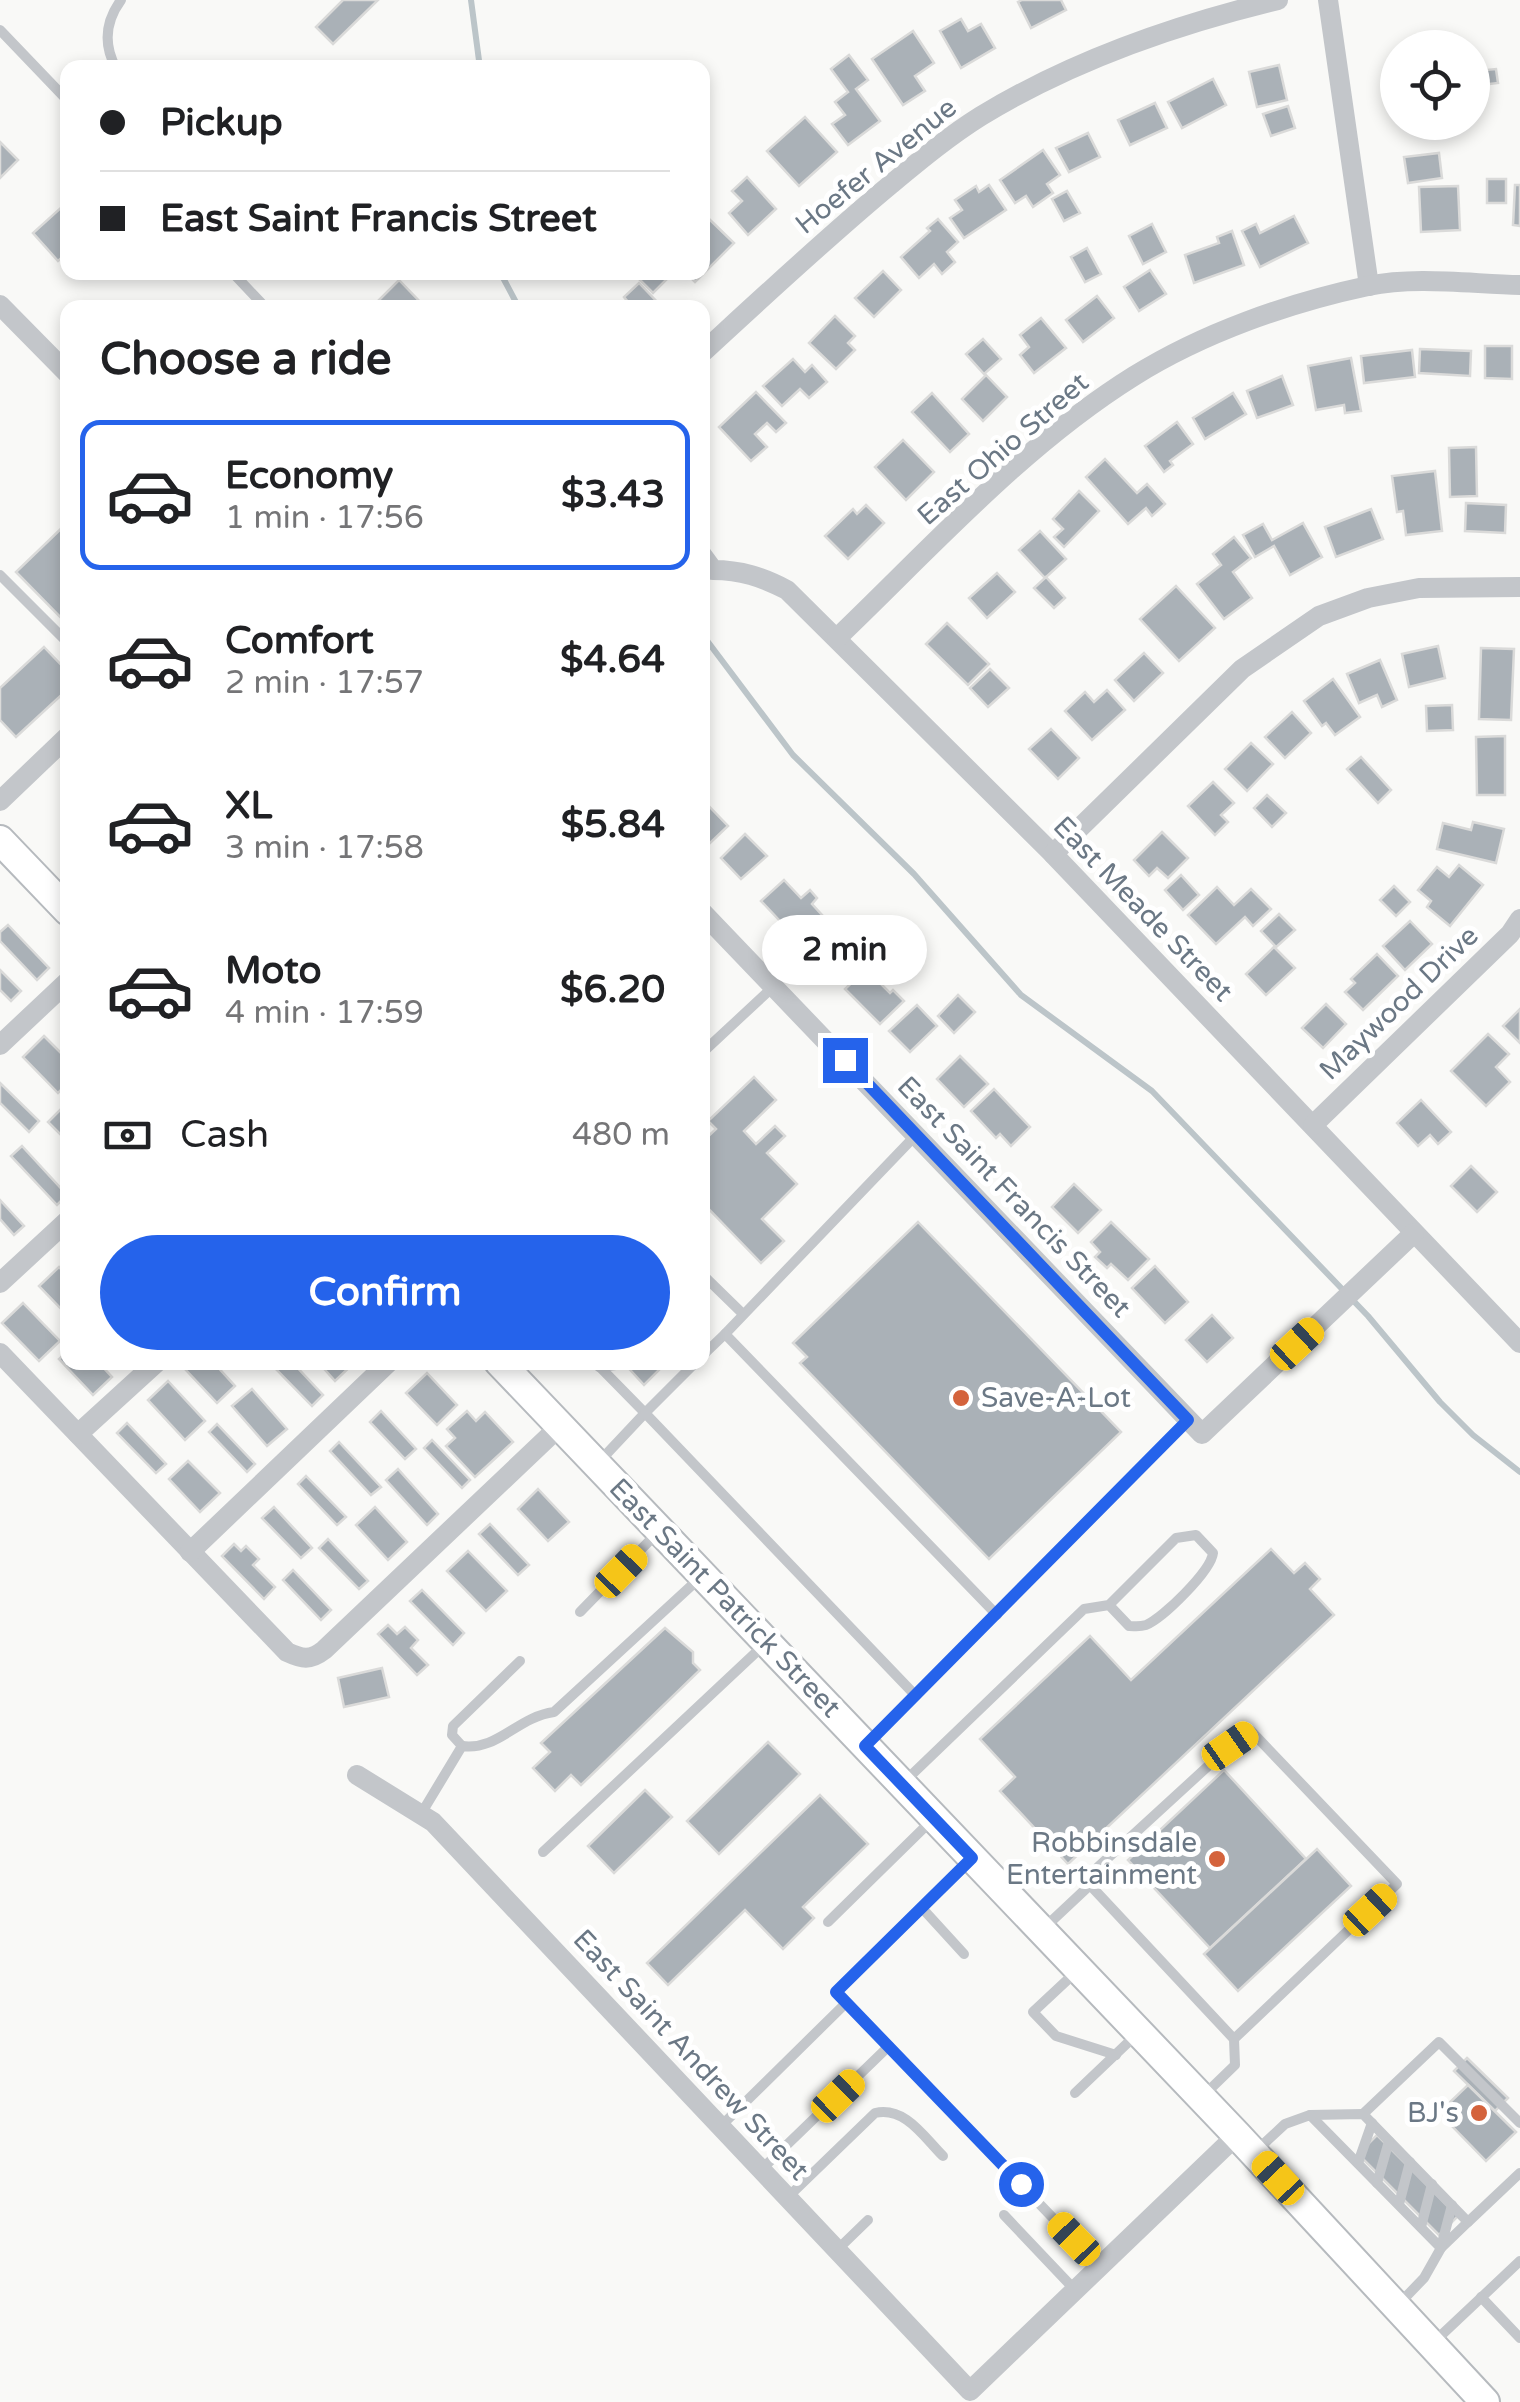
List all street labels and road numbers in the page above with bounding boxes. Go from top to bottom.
street label: Hoefer Avenue [789,91,963,241]
street label: East Ohio Street [911,365,1096,533]
street label: East Meade Street [1046,810,1240,1009]
street label: Maywood Drive [1313,919,1485,1087]
street label: East Saint Francis Street [890,1069,1138,1325]
street label: East Saint Patrick Street [602,1472,848,1725]
street label: East Saint Andrew Street [566,1923,816,2188]

